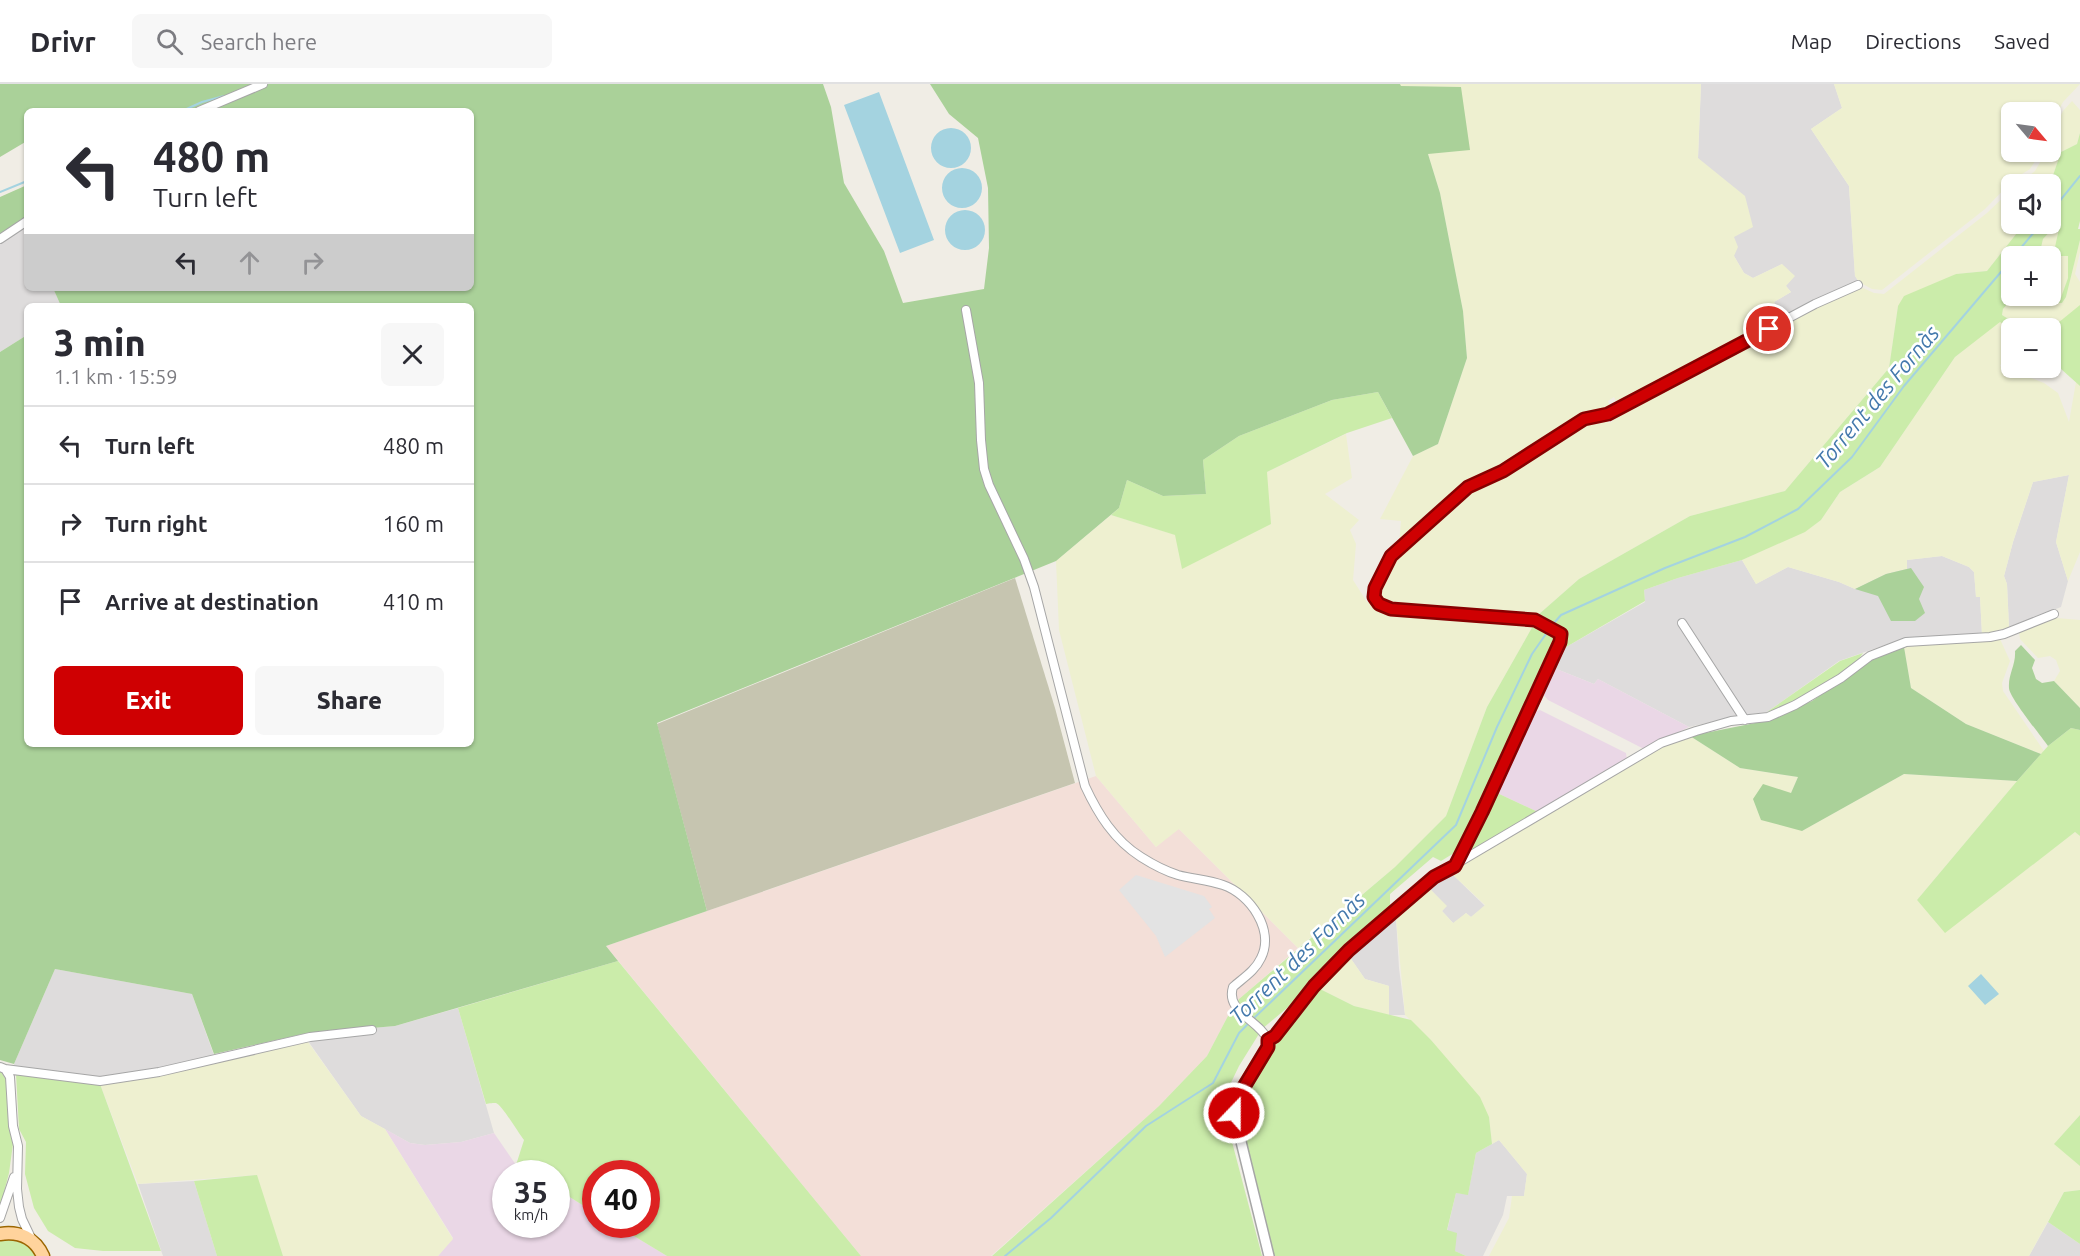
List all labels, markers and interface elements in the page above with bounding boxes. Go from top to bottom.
search box [132,14,552,68]
icon: search [153,25,186,58]
text: Drivr [30,26,96,57]
text: Search here [201,29,317,54]
text: Map [1791,29,1832,53]
text: Directions [1865,29,1961,53]
text: Saved [1994,29,2050,53]
north arrow [2001,102,2061,162]
map controls [2001,102,2061,378]
icon: left [54,132,132,210]
text: 480 m [153,133,270,180]
button: sound [2001,174,2061,234]
text: Turn left [153,182,257,212]
icon: left [170,246,203,279]
icon: ahead [233,246,266,279]
icon: right [296,246,329,279]
button: + [2001,246,2061,306]
pin [1743,303,1794,354]
icon: arrive [1752,312,1785,345]
button: − [2001,318,2061,378]
water label: Torrent des Fornàs [1810,320,1944,473]
text: 3 min [54,322,146,363]
button: close [381,323,444,386]
text: 1.1 km · 15:59 [54,365,178,388]
icon: left [54,429,87,462]
text: Turn left [105,433,195,458]
text: 480 m [383,433,444,458]
icon: right [54,507,87,540]
text: Turn right [105,511,207,536]
text: 160 m [383,511,444,536]
icon: arrive [54,585,87,618]
text: Arrive at destination [105,589,319,614]
text: 410 m [383,589,444,614]
button: Exit [54,666,243,735]
button: Share [255,666,444,735]
water label: Torrent des Fornàs [1224,887,1370,1029]
position arrow [1202,1081,1266,1145]
speed limit sign: 40 [582,1160,660,1238]
text: 35 [514,1175,548,1209]
text: km/h [514,1206,548,1223]

